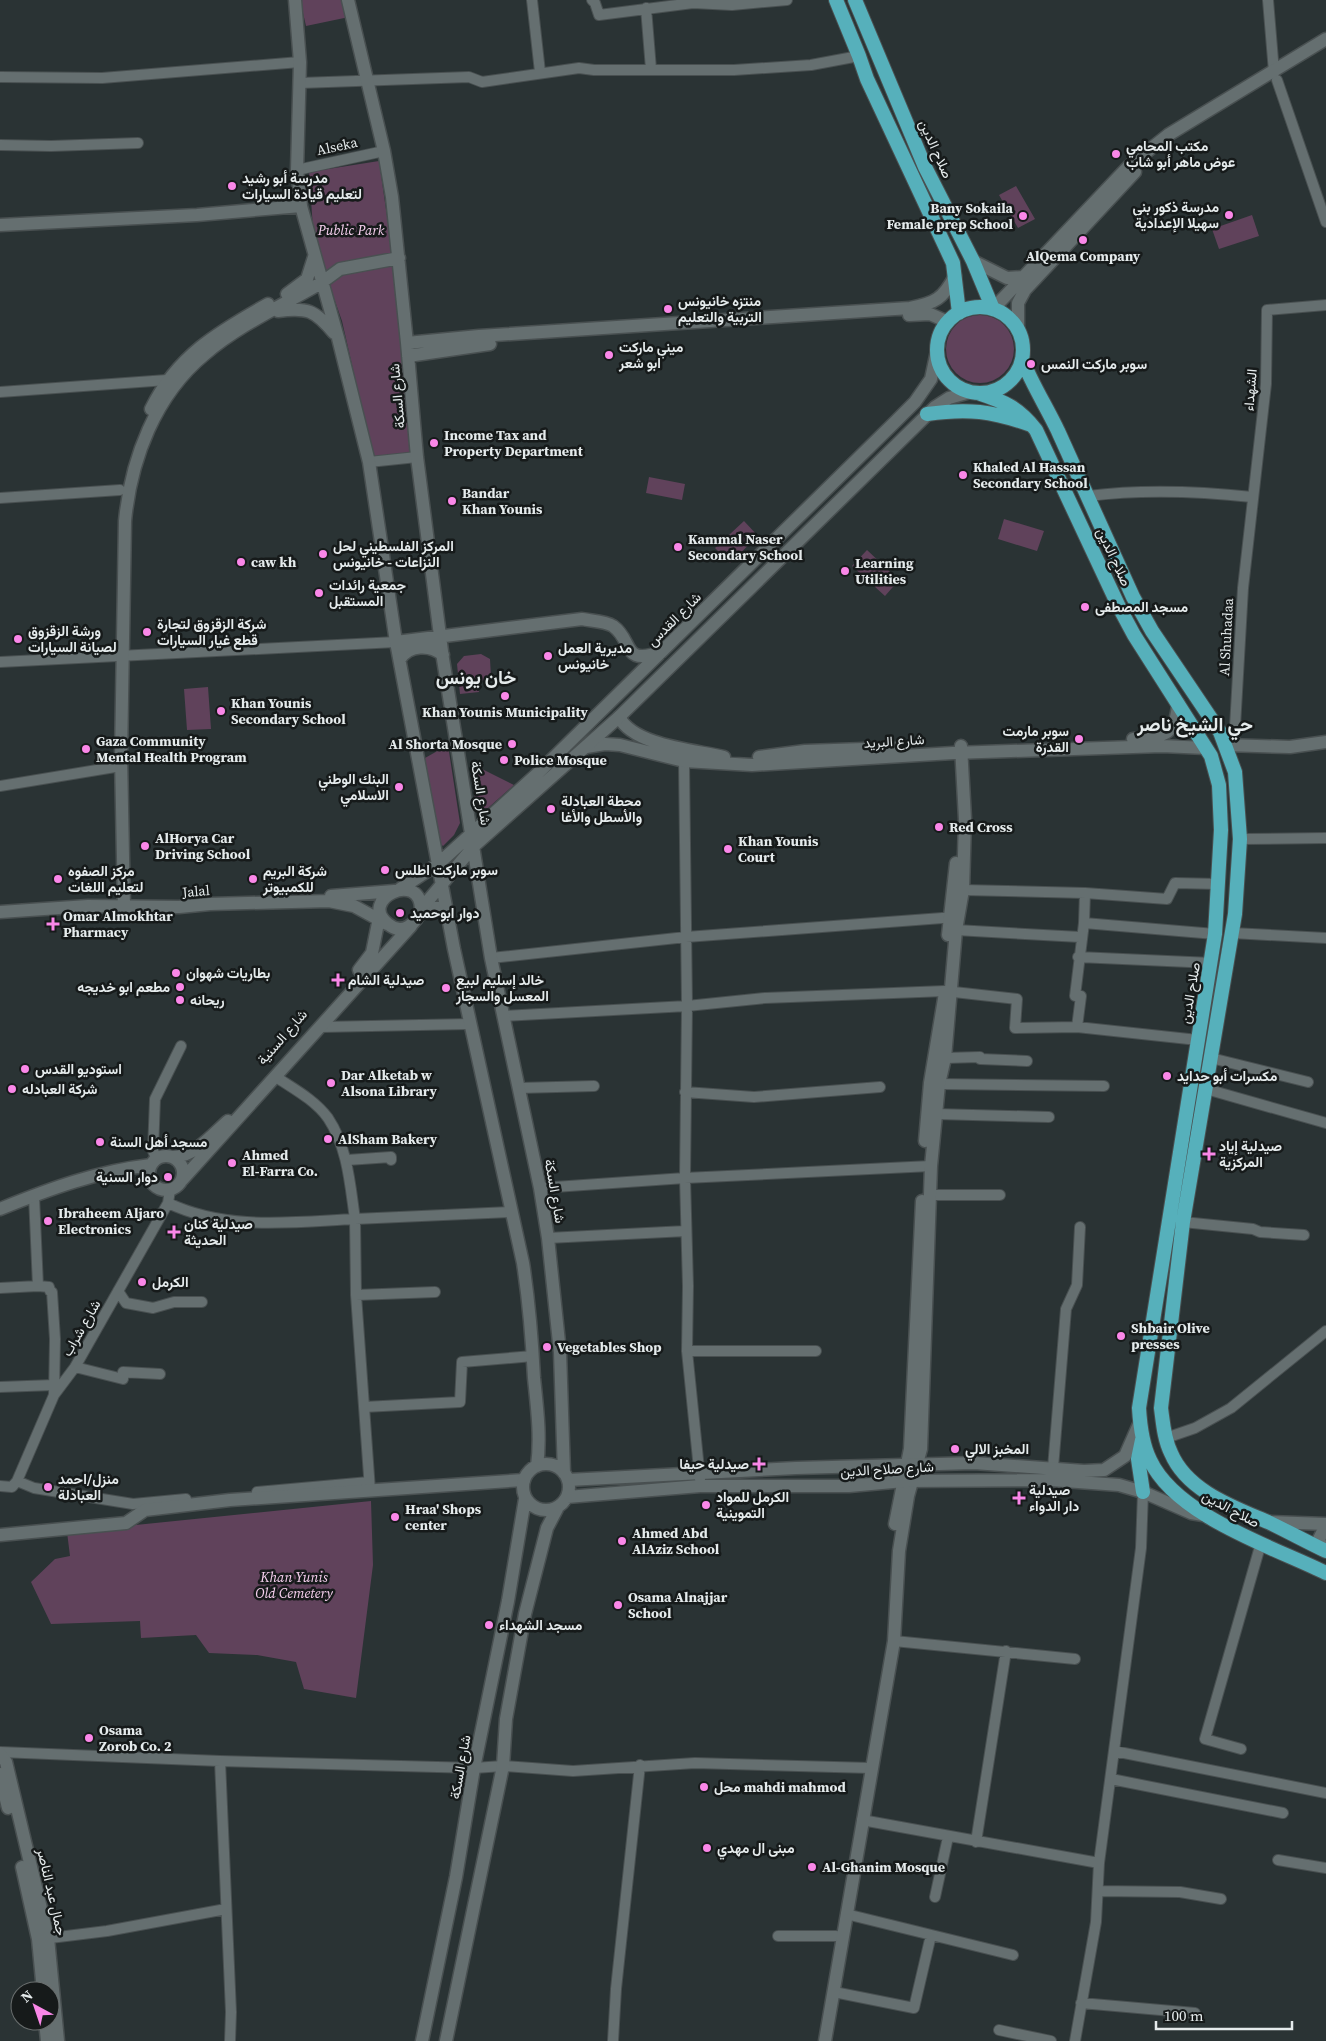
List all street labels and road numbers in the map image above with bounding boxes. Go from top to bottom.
street label: صلاح الدين [913,116,958,182]
street label: Alseka [315,132,360,160]
street label: شارع السكة [384,363,411,429]
street label: الشهداء [1238,368,1262,412]
street label: صلاح الدين [1091,524,1136,590]
street label: شارع القدس [642,587,706,651]
street label: Al Shuhadaa [1214,597,1238,676]
street label: شارع البريد [863,729,925,754]
street label: شارع السكة [465,759,496,827]
street label: Jalal [181,880,210,902]
street label: صلاح الدين [1175,960,1206,1026]
street label: شارع السنية [252,1005,312,1070]
street label: شارع السكة [539,1157,570,1225]
street label: شارع شراب [57,1296,106,1361]
street label: شارع صلاح الدين [840,1457,934,1482]
street label: صلاح الدين [1198,1486,1264,1534]
street label: شارع السكة [445,1733,476,1801]
street label: جمال عبد الناصر [32,1845,72,1938]

